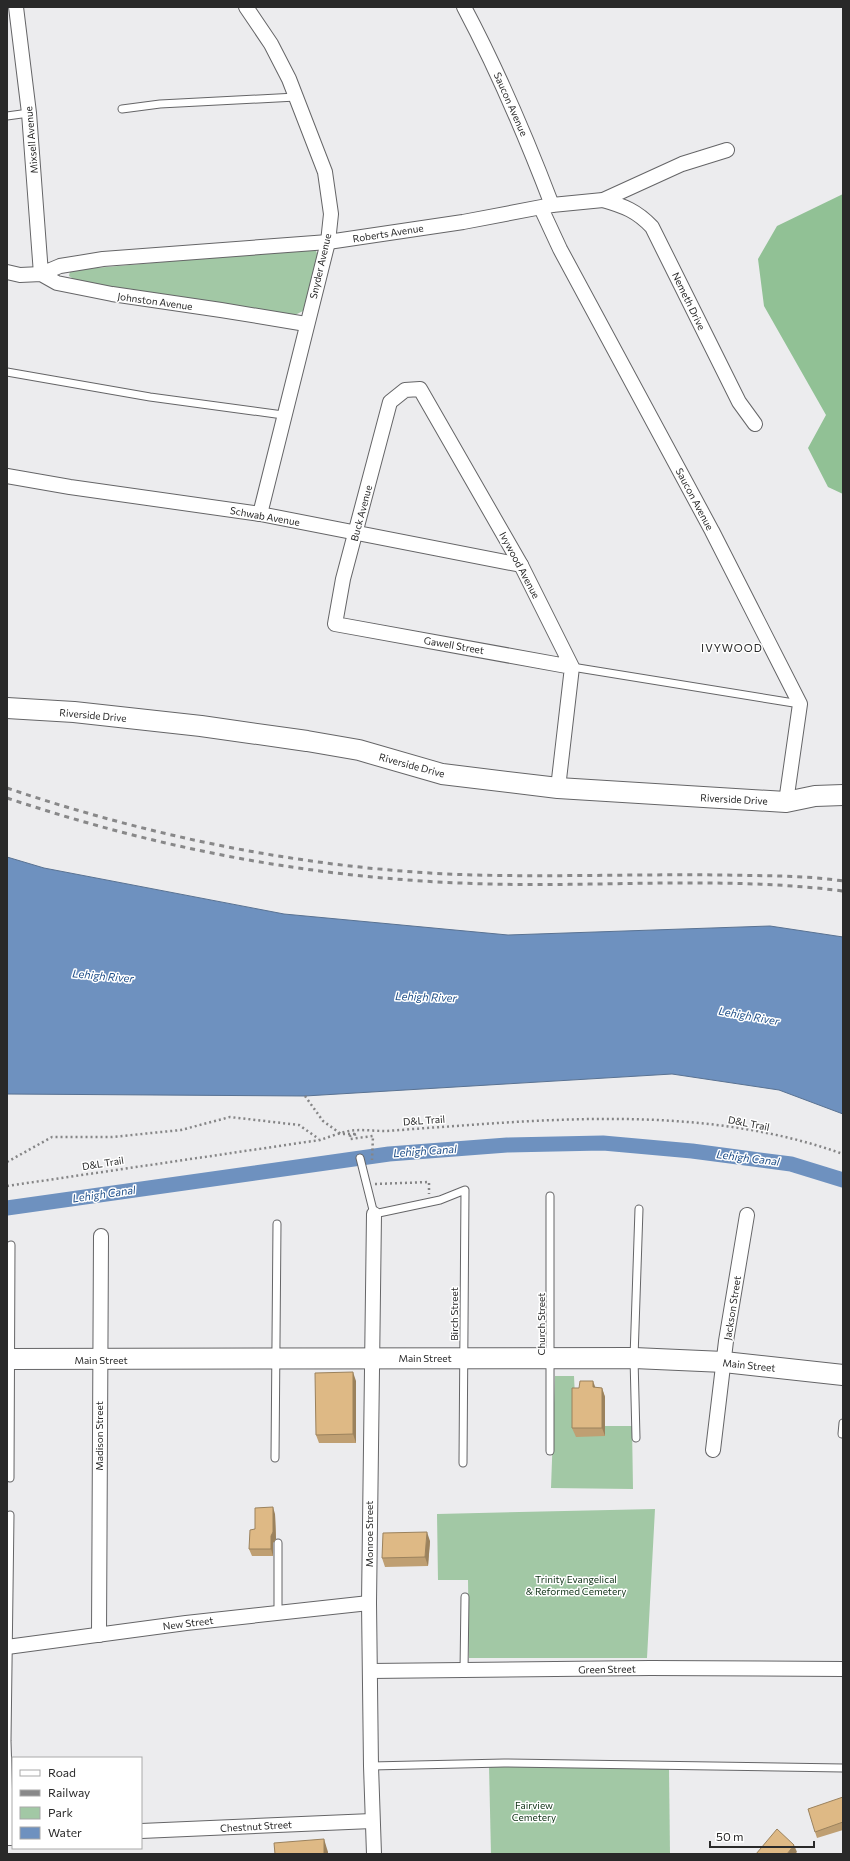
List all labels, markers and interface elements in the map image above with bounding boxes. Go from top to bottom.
street label: Saucon Avenue [492,70,530,138]
street label: Mixsell Avenue [22,106,40,174]
street label: Roberts Avenue [352,221,424,245]
street label: Snyder Avenue [307,232,333,300]
street label: Nemeth Drive [670,270,708,332]
street label: Johnston Avenue [117,290,193,312]
street label: Saucon Avenue [674,466,716,532]
street label: Buck Avenue [348,484,374,542]
street label: Schwab Avenue [229,504,301,528]
street label: Ivywood Avenue [497,530,543,600]
street label: Gawell Street [423,634,485,656]
district label: IVYWOOD [701,641,763,654]
street label: Riverside Drive [59,706,127,724]
street label: Riverside Drive [378,750,446,780]
street label: Riverside Drive [700,791,768,807]
water label: Lehigh River [72,966,135,985]
water label: Lehigh River [395,989,458,1004]
water label: Lehigh River [718,1004,781,1027]
street label: D&L Trail [403,1113,445,1127]
street label: D&L Trail [727,1113,771,1133]
water label: Lehigh Canal [393,1142,457,1159]
water label: Lehigh Canal [716,1147,781,1168]
street label: D&L Trail [81,1154,125,1172]
water label: Lehigh Canal [71,1183,137,1204]
street label: Jackson Street [721,1275,743,1341]
street label: Birch Street [448,1287,460,1341]
street label: Church Street [535,1293,547,1355]
street label: Main Street [398,1352,452,1364]
street label: Main Street [74,1354,128,1366]
street label: Main Street [722,1356,776,1374]
street label: Madison Street [93,1401,105,1471]
street label: Monroe Street [363,1501,375,1567]
park label: Trinity Evangelical & Reformed Cemetery [526,1573,626,1597]
street label: New Street [162,1614,214,1632]
street label: Green Street [578,1662,636,1676]
legend [12,1757,142,1849]
text: Road [48,1765,76,1779]
text: Railway [48,1785,90,1799]
park label: Fairview Cemetery [512,1799,556,1823]
text: Park [48,1805,74,1819]
street label: Chestnut Street [220,1818,292,1834]
scale bar [710,1823,814,1849]
text: Water [48,1825,82,1839]
text: 50 m [716,1829,744,1843]

